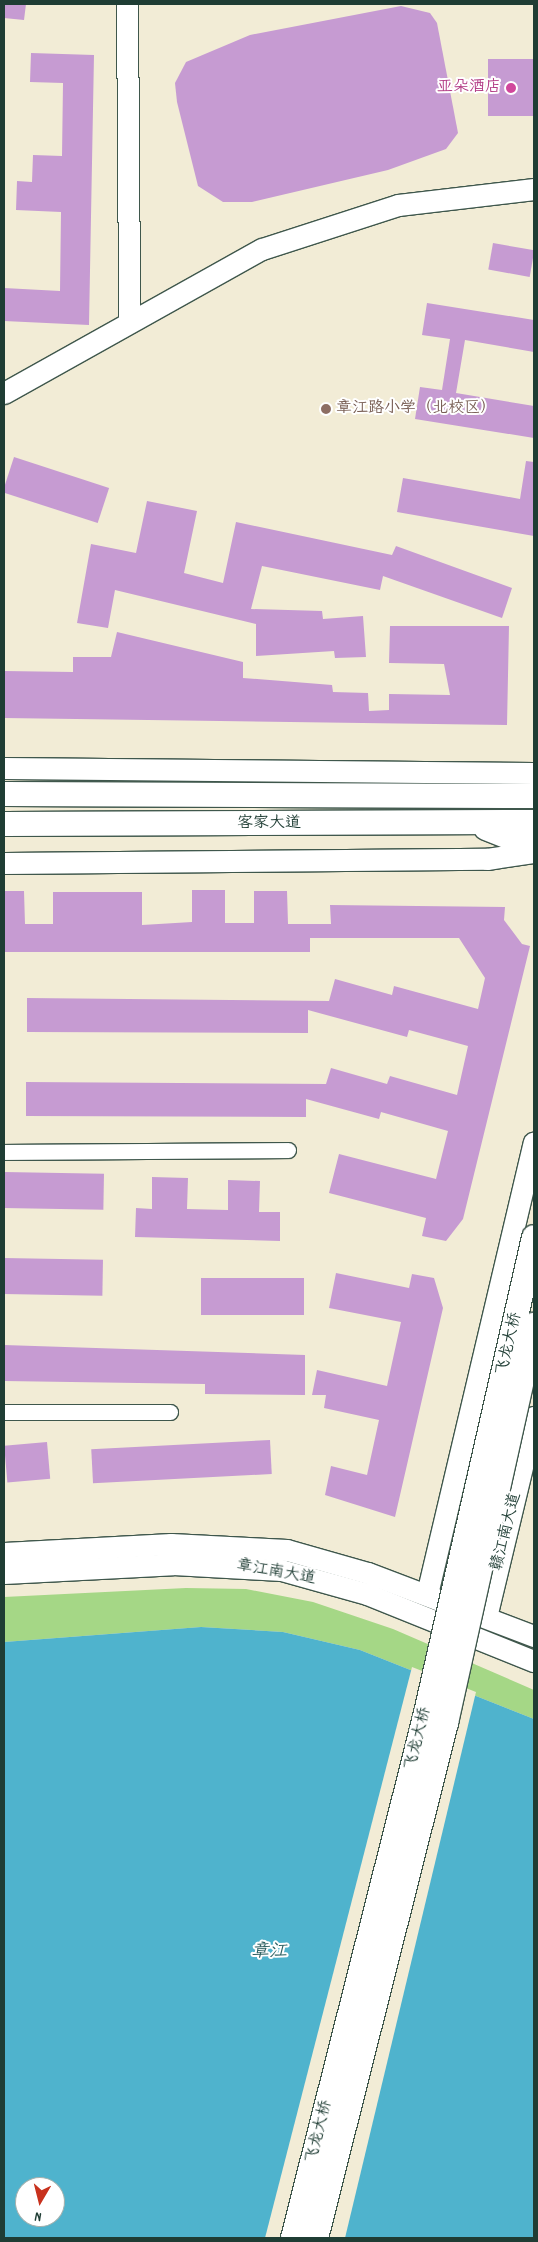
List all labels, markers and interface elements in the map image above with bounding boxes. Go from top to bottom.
place label: 亚朵酒店 [437,78,501,98]
marker: 亚朵酒店 [505,82,517,94]
place label: 章江路小学（北校区） [336,399,496,419]
marker: 章江路小学（北校区） [320,403,332,415]
street label: 客家大道 [237,814,301,834]
street label: 飞龙大桥 [493,1311,527,1377]
street label: 赣江南大道 [488,1491,526,1573]
street label: 章江南大道 [235,1557,317,1589]
street label: 飞龙大桥 [402,1706,436,1772]
water label: 章江 [251,1942,287,1964]
street label: 飞龙大桥 [303,2099,337,2165]
north arrow [15,2177,65,2227]
text: N [33,2205,43,2226]

